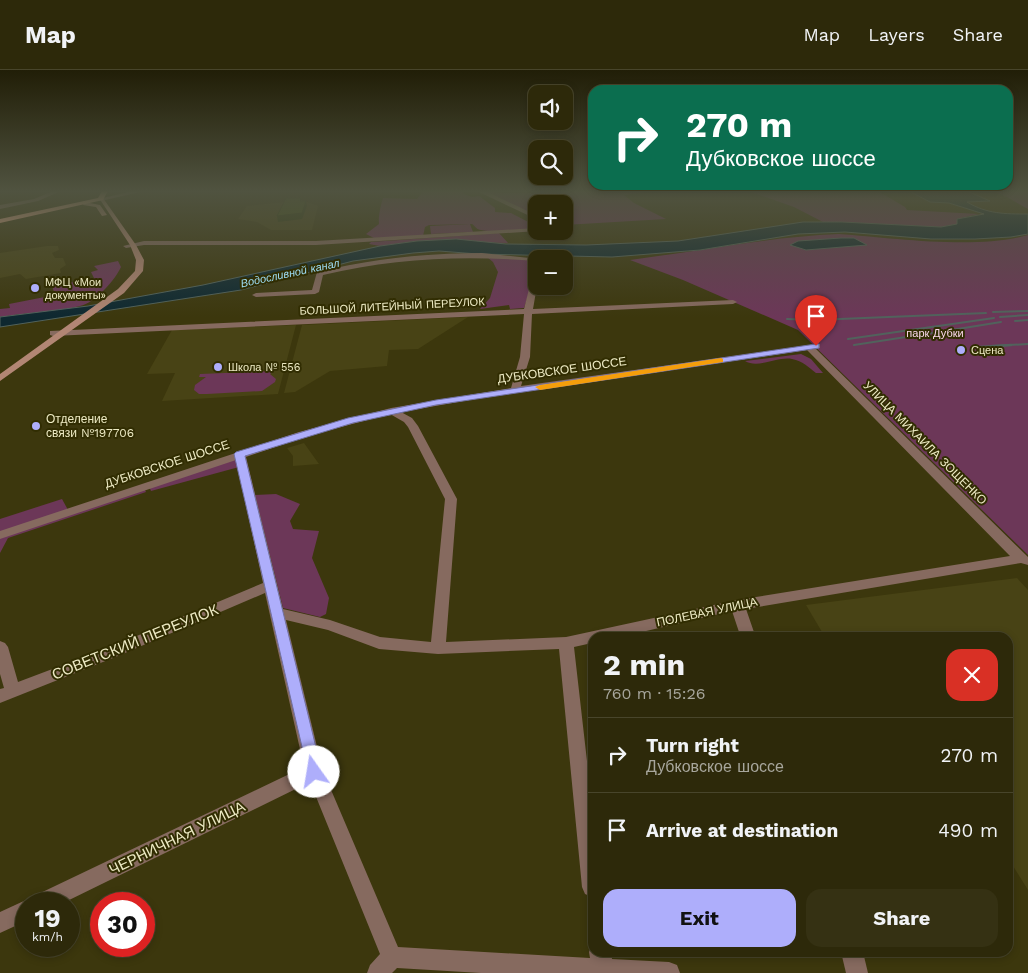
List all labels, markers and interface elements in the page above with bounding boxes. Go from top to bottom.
text: Map [25,21,76,49]
text: Map [803,24,840,45]
text: Layers [868,24,925,45]
text: Share [953,24,1003,45]
map controls [528,85,573,295]
button: sound [528,85,573,130]
text: 270 m [686,104,792,146]
icon: right [603,105,668,170]
button: search [528,140,573,185]
text: Дубковское шоссе [686,146,876,171]
button: + [528,195,573,240]
button: − [528,250,573,295]
water label: Водосливной канал [239,257,341,290]
place label: МФЦ «Мои документы» [45,276,106,302]
marker: МФЦ «Мои документы» [29,282,41,294]
street label: БОЛЬШОЙ ЛИТЕЙНЫЙ ПЕРЕУЛОК [299,295,486,318]
pin [795,295,837,346]
icon: arrive [802,302,830,330]
park label: парк Дубки [906,327,964,340]
marker: Сцена [955,344,967,356]
place label: Сцена [971,344,1004,357]
street label: ДУБКОВСКОЕ ШОССЕ [497,354,627,386]
marker: Школа № 556 [212,361,224,373]
place label: Школа № 556 [228,361,301,374]
street label: УЛИЦА МИХАИЛА ЗОЩЕНКО [860,378,990,508]
place label: Отделение связи №197706 [46,412,134,440]
marker: Отделение связи №197706 [30,420,42,432]
street label: ДУБКОВСКОЕ ШОССЕ [103,437,231,491]
street label: ПОЛЕВАЯ УЛИЦА [655,594,759,630]
street label: СОВЕТСКИЙ ПЕРЕУЛОК [49,600,221,684]
text: 2 min [603,647,685,682]
button: close [946,649,998,701]
text: 760 m · 15:26 [603,684,706,703]
text: Turn right [646,734,739,757]
icon: right [603,741,631,769]
text: 270 m [941,744,998,767]
position arrow [287,745,339,797]
text: Дубковское шоссе [646,757,784,776]
street label: ЧЕРНИЧНАЯ УЛИЦА [106,797,248,879]
icon: arrive [603,816,631,844]
text: Arrive at destination [646,819,838,842]
text: 490 m [938,819,998,842]
button: Exit [603,889,796,947]
button: Share [806,889,998,947]
speed limit sign: 30 [90,892,155,957]
text: 19 [34,904,61,933]
text: km/h [32,930,63,944]

